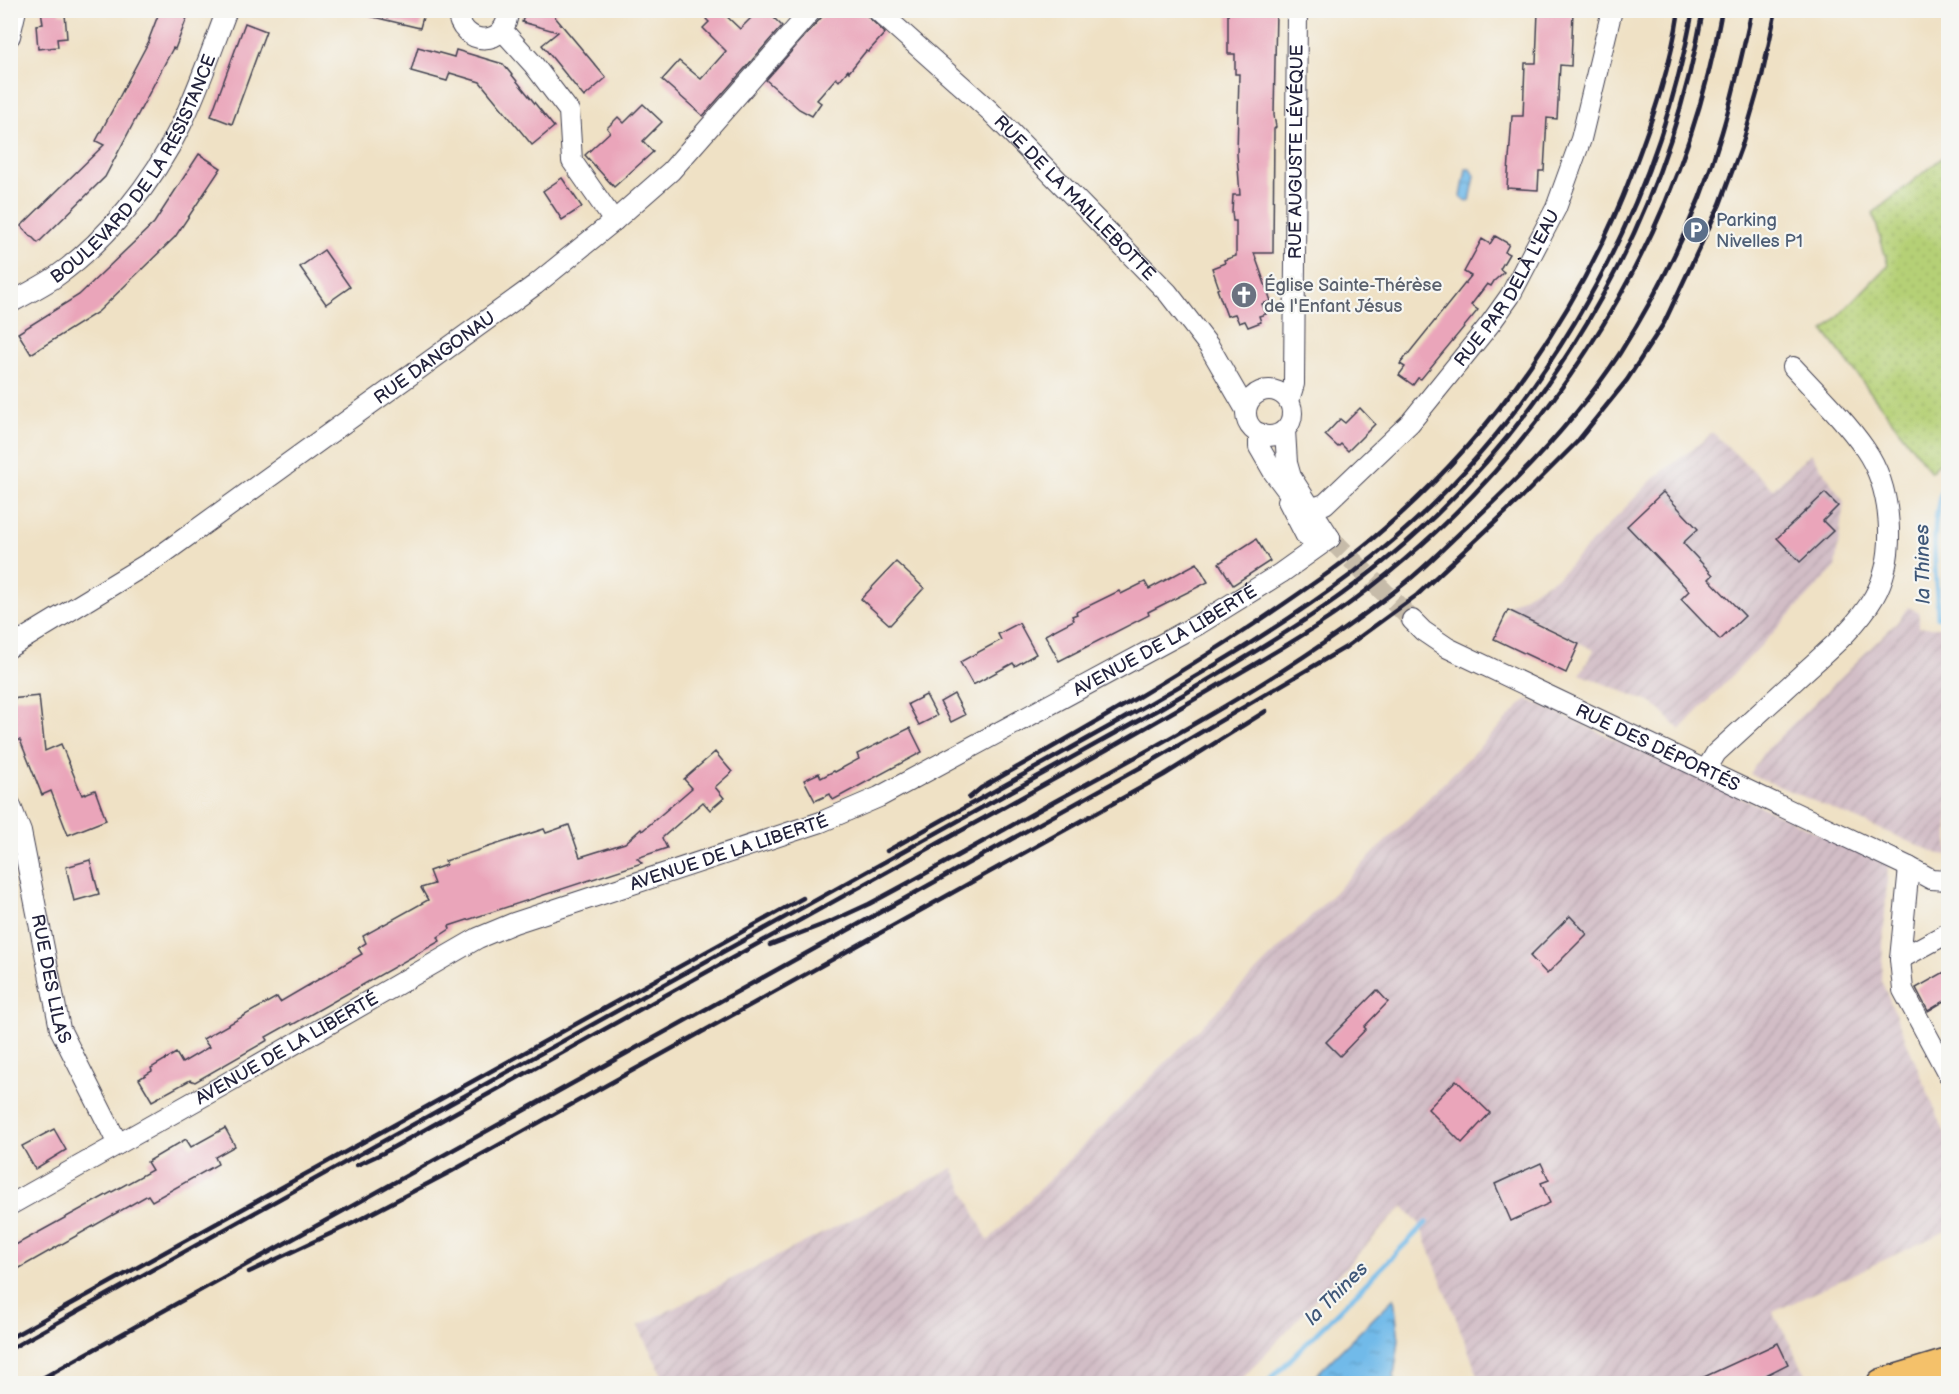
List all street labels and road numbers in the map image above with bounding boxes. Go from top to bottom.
street label: RUE AUGUSTE LÉVÉQUE [1284,44,1308,259]
street label: BOULEVARD DE LA RÉSISTANCE [47,51,220,288]
street label: RUE DE LA MAILLEBOTTE [989,111,1160,285]
street label: RUE PAR DELÀ L'EAU [1450,206,1564,371]
street label: RUE DANGONAU [370,307,499,409]
street label: AVENUE DE LA LIBERTÉ [1070,579,1261,701]
street label: RUE DES DÉPORTÉS [1572,700,1743,796]
street label: AVENUE DE LA LIBERTÉ [627,808,831,895]
street label: RUE DES LILAS [27,913,76,1047]
street label: AVENUE DE LA LIBERTÉ [192,986,382,1109]

